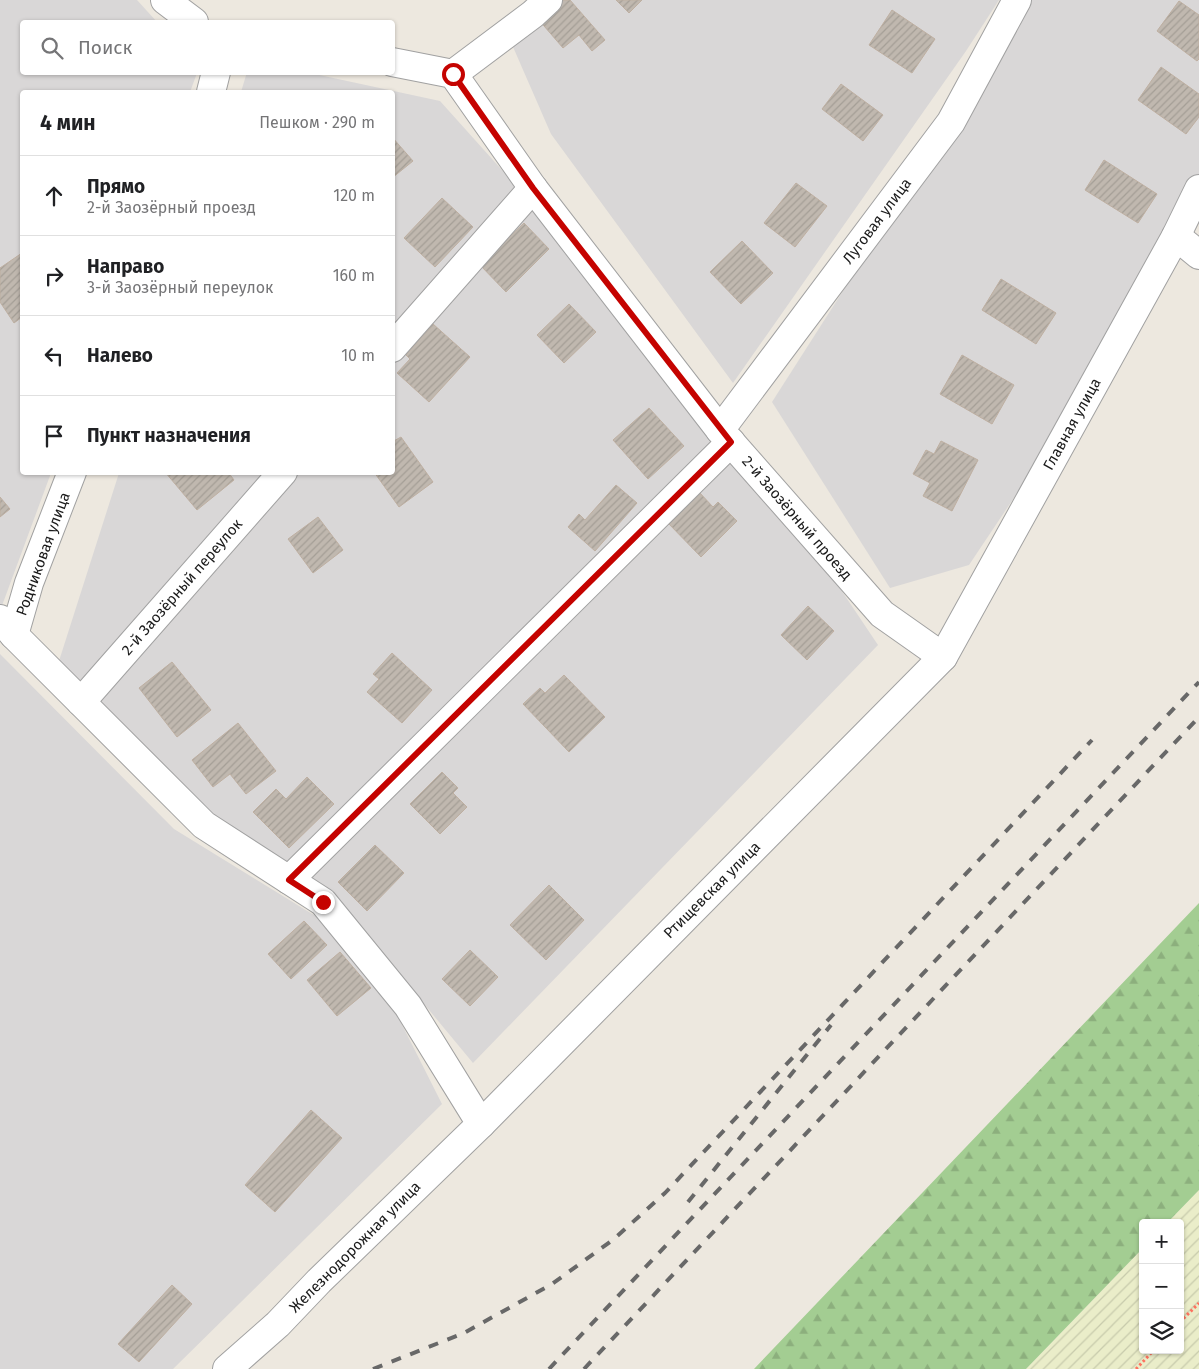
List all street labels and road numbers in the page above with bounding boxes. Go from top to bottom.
street label: Луговая улица [839,175,915,267]
street label: Главная улица [1039,375,1105,473]
street label: 2-й Заозёрный проезд [738,452,856,584]
street label: Родниковая улица [12,490,74,618]
street label: 2-й Заозёрный переулок [118,515,246,659]
street label: Ртищевская улица [660,838,764,942]
street label: Железнодорожная улица [286,1178,424,1316]

